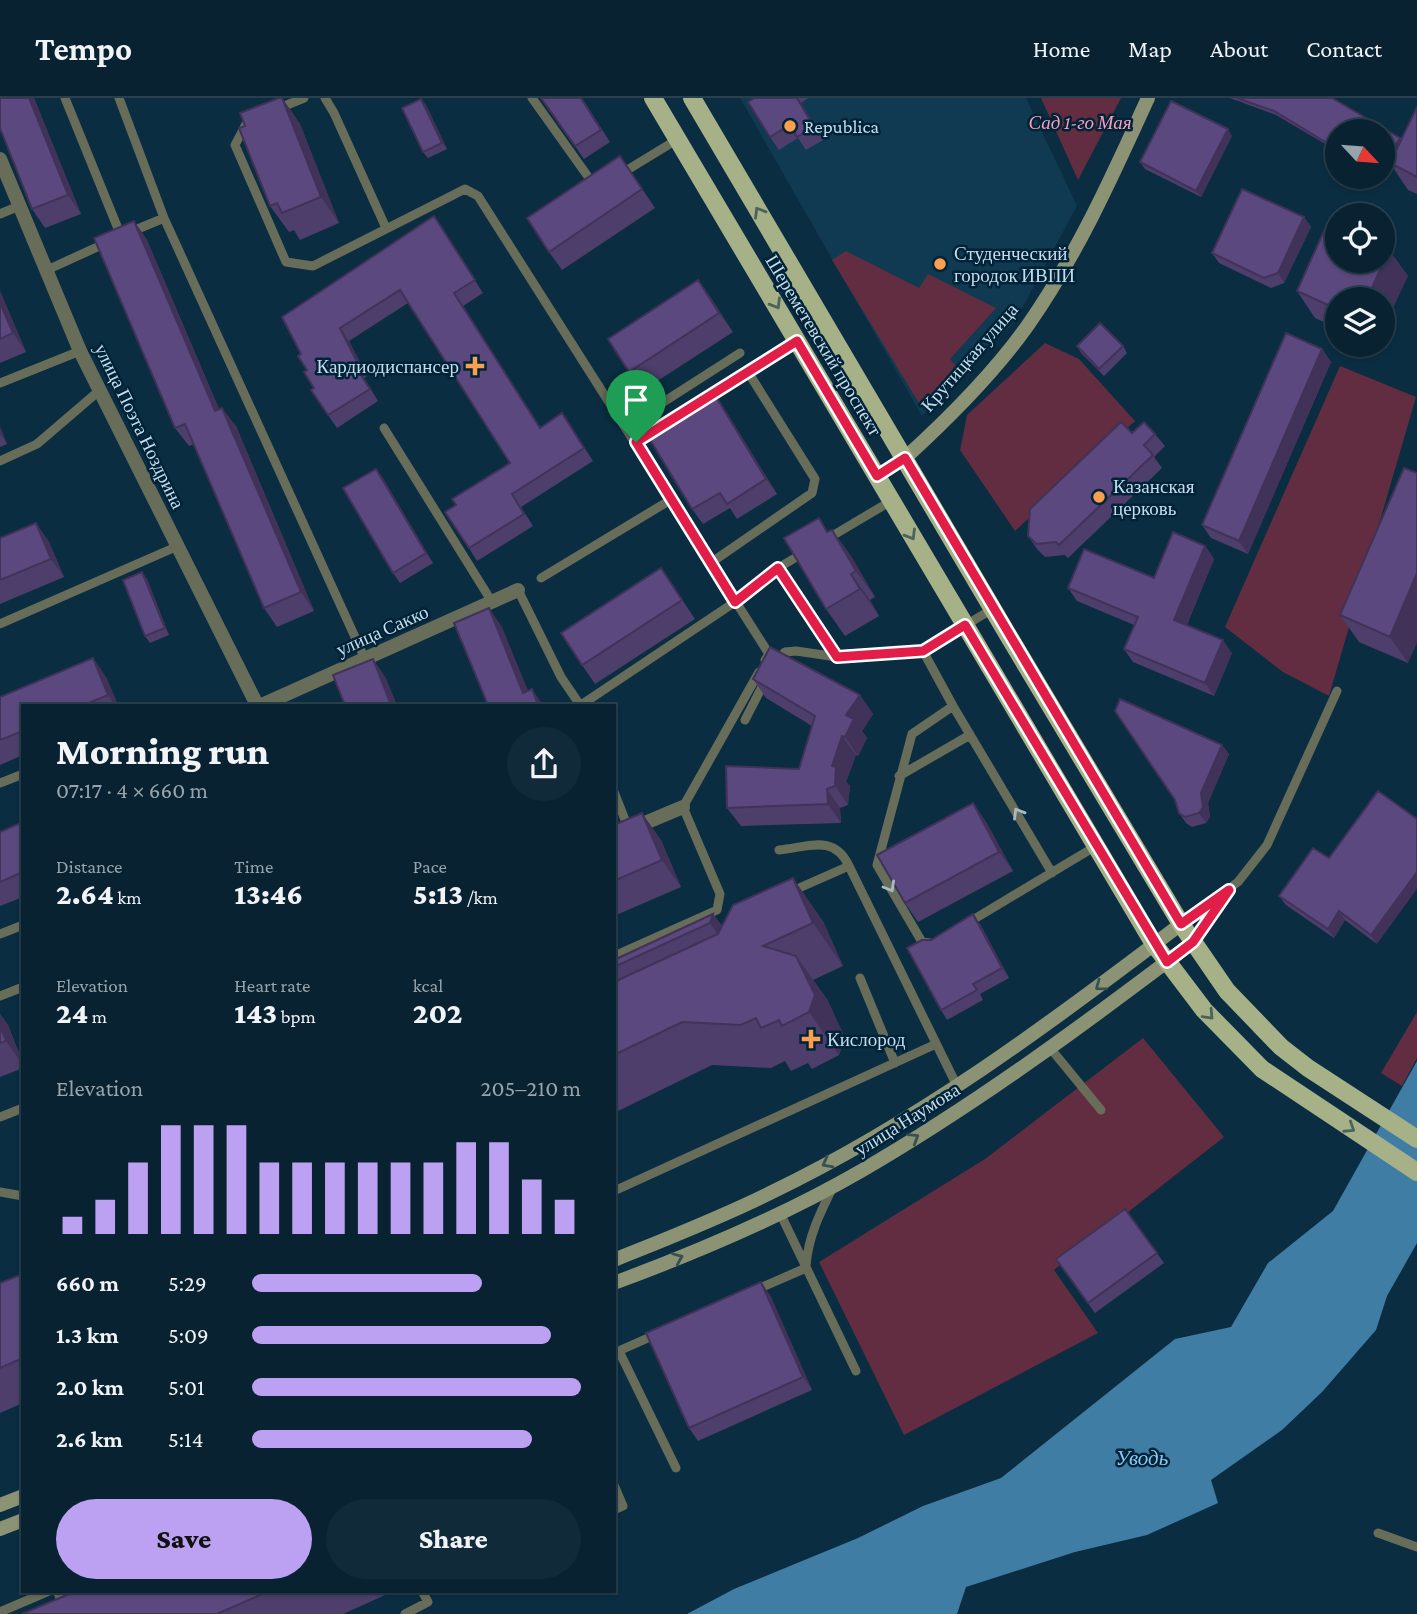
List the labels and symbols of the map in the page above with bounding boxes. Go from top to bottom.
park label: Сад 1-го Мая [1028,112,1132,133]
place label: Republica [804,116,879,137]
marker: Republica [782,118,798,134]
north arrow [1325,119,1395,189]
one-way arrow [754,207,767,220]
place label: Студенческий городок ИВПИ [954,243,1075,286]
street label: Шереметевский проспект [761,251,886,440]
marker: Студенческий городок ИВПИ [932,256,948,272]
one-way arrow [767,297,780,310]
street label: Крутицкая улица [917,298,1023,416]
street label: улица Поэта Ноздрина [90,340,189,513]
place label: Кардиодиспансер [316,356,459,377]
marker: Кардиодиспансер [465,356,485,376]
pin [606,370,666,442]
place label: Казанская церковь [1113,476,1195,519]
marker: Казанская церковь [1091,489,1107,505]
one-way arrow [903,527,916,540]
street label: улица Сакко [333,601,432,660]
one-way arrow [1013,808,1026,821]
one-way arrow [882,880,895,893]
one-way arrow [1095,978,1108,990]
one-way arrow [1201,1007,1213,1020]
marker: Кислород [801,1029,821,1049]
place label: Кислород [827,1029,906,1050]
street label: улица Наумова [851,1079,964,1160]
one-way arrow [1342,1119,1355,1132]
one-way arrow [907,1133,920,1146]
one-way arrow [822,1155,834,1168]
one-way arrow [670,1252,683,1266]
water label: Уводь [1116,1446,1168,1470]

